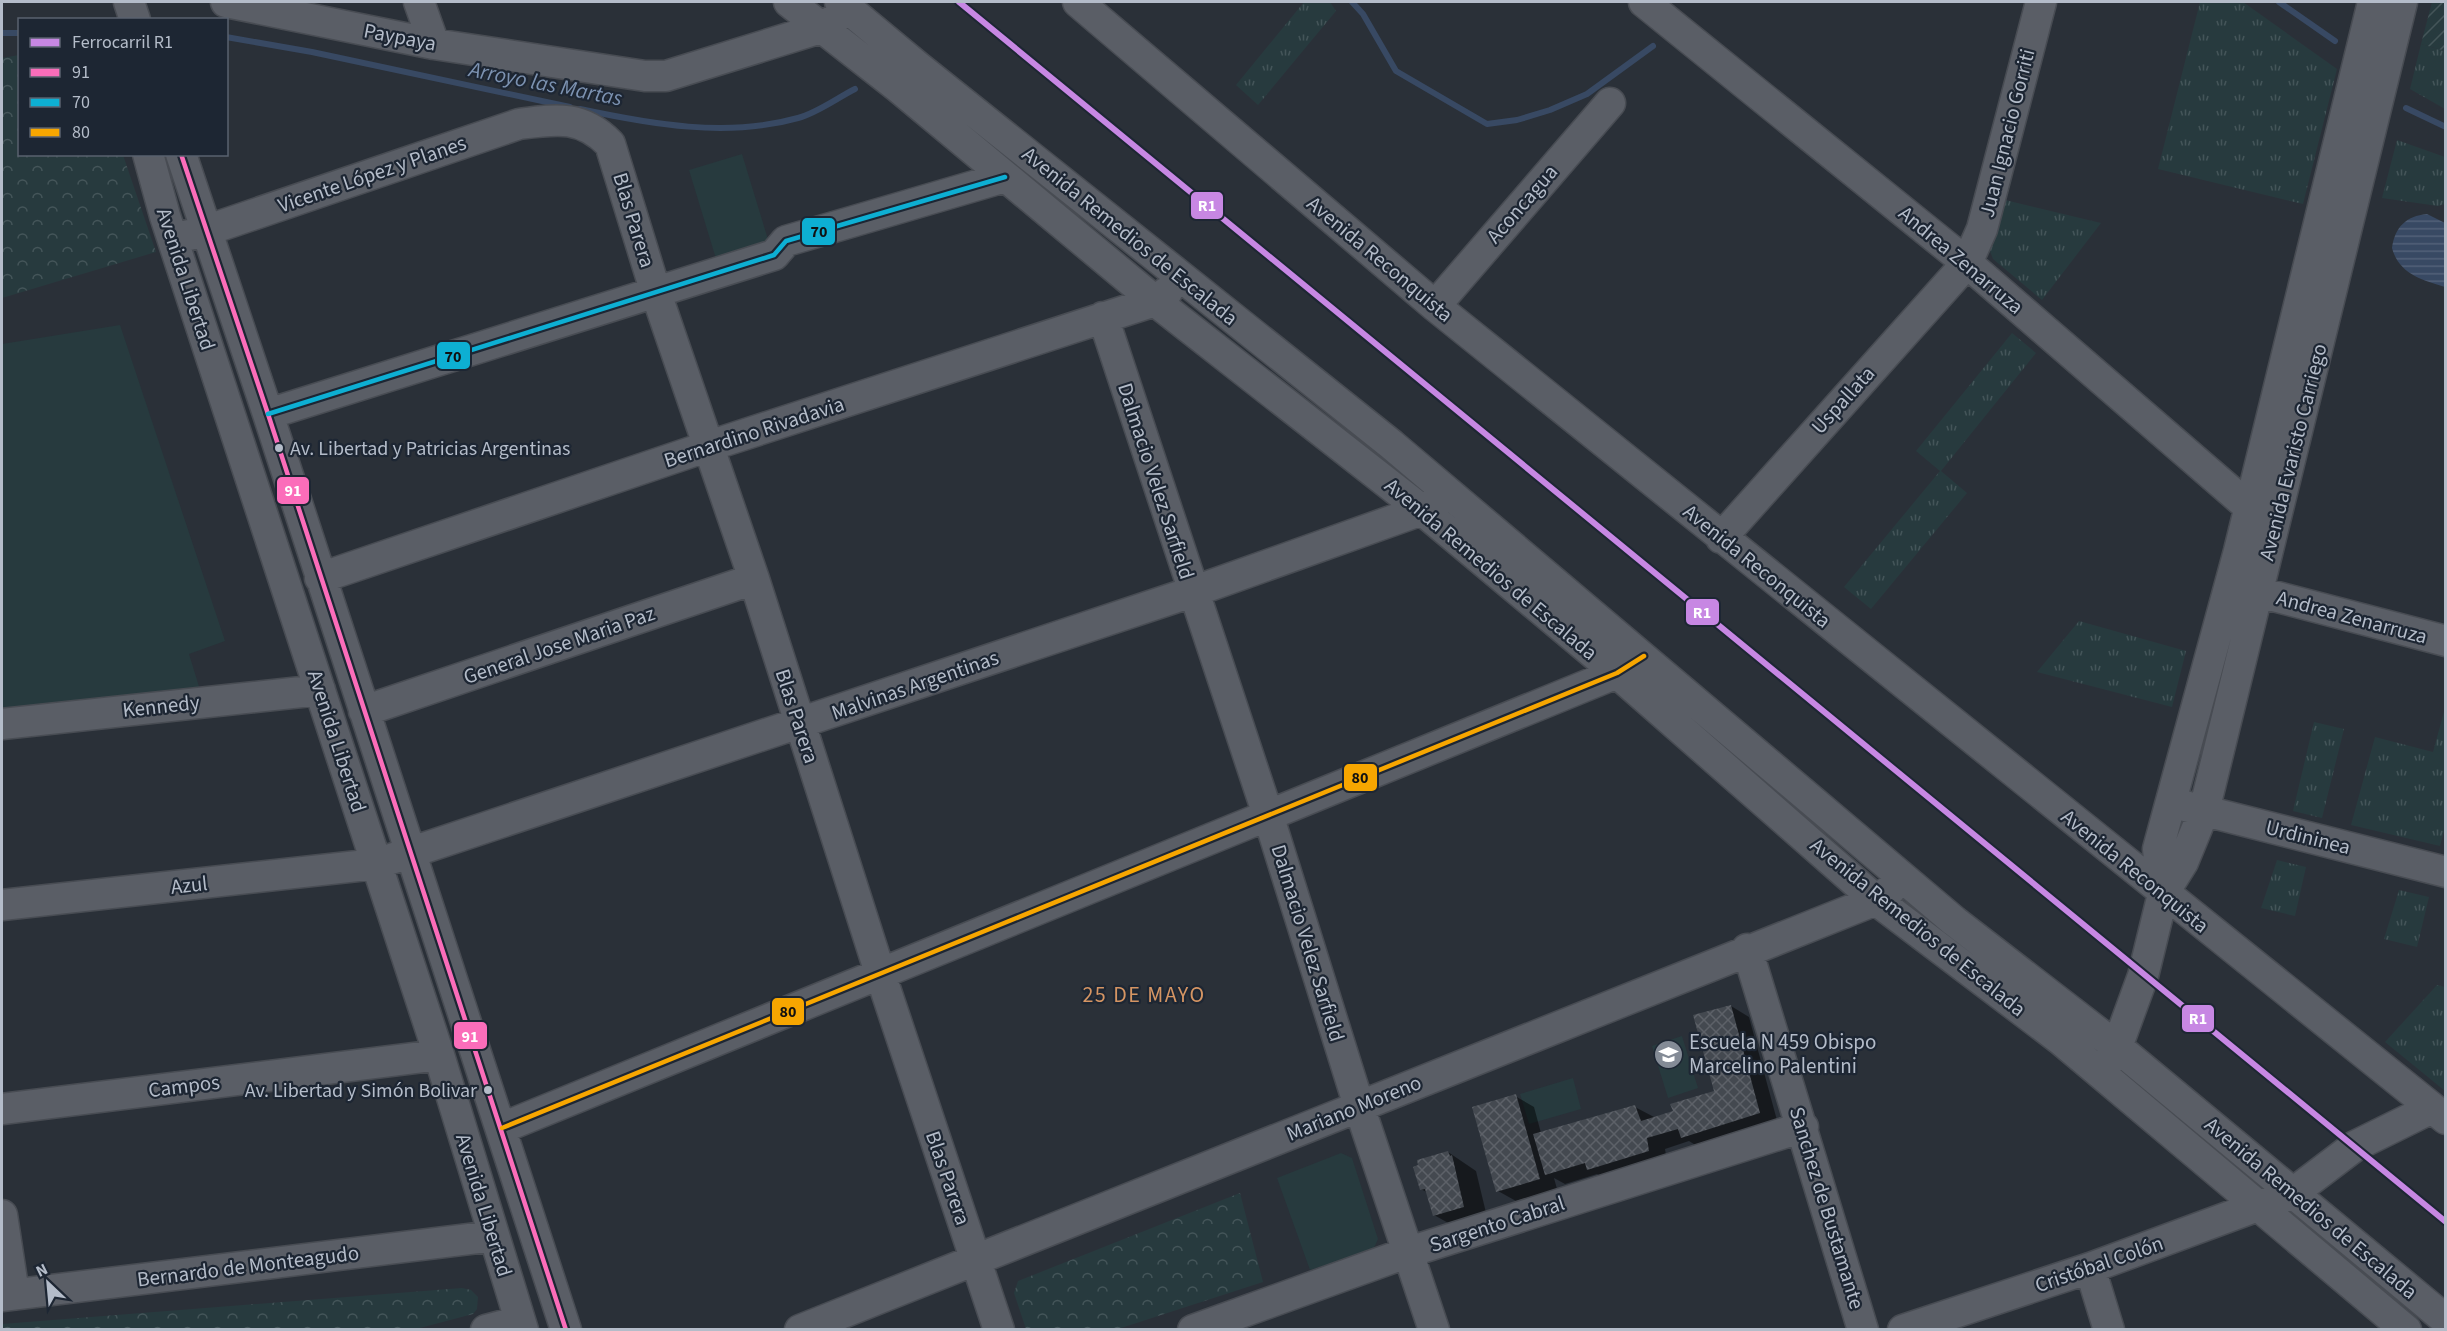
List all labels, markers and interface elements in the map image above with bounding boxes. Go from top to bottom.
street label: Paypaya [361,15,439,59]
legend [18,18,228,156]
text: Ferrocarril R1 [72,30,173,55]
street label: Juan Ignacio Gorriti [1972,46,2042,220]
water label: Arroyo las Martas [465,53,625,115]
text: 91 [72,60,90,85]
text: 70 [72,90,90,115]
text: 80 [72,120,90,145]
street label: Vicente López y Planes [274,128,470,220]
street label: Avenida Remedios de Escalada [1016,139,1244,333]
street label: Aconcagua [1479,158,1565,250]
street label: Blas Parera [605,169,663,271]
street label: Avenida Reconquista [1300,189,1460,329]
line badge: R1 [1190,191,1224,220]
text: R1 [1198,195,1216,217]
street label: Andrea Zenarruza [1892,199,2030,321]
street label: Avenida Libertad [149,204,223,354]
line badge: 70 [801,217,836,246]
text: 70 [811,221,827,243]
street label: Avenida Evaristo Carriego [2252,340,2334,564]
line badge: 70 [436,341,471,370]
text: 70 [445,346,461,368]
street label: Uspallata [1804,359,1882,441]
street label: Dalmacio Velez Sarfield [1110,379,1202,583]
street label: Bernardino Rivadavia [660,389,848,475]
place label: Av. Libertad y Patricias Argentinas [290,435,571,463]
marker: Av. Libertad y Patricias Argentinas [273,442,285,454]
street label: Avenida Remedios de Escalada [1378,471,1604,667]
line badge: 91 [276,476,310,505]
text: 91 [285,480,301,502]
street label: Avenida Reconquista [1677,497,1837,635]
street label: Andrea Zenarruza [2273,582,2431,652]
street label: General Jose Maria Paz [459,598,659,692]
line badge: R1 [1685,598,1720,626]
text: R1 [1693,602,1711,624]
street label: Malvinas Argentinas [827,642,1003,728]
street label: Blas Parera [768,665,826,767]
street label: Avenida Libertad [300,666,374,816]
street label: Kennedy [121,687,201,725]
line badge: 80 [1343,763,1378,792]
text: 80 [1352,767,1368,789]
street label: Avenida Reconquista [2055,802,2215,940]
street label: Urdininea [2263,812,2353,862]
street label: Avenida Remedios de Escalada [1804,830,2032,1024]
street label: Dalmacio Velez Sarfield [1264,841,1352,1045]
street label: Azul [169,868,209,902]
district label: 25 DE MAYO [1082,979,1206,1011]
line badge: 80 [771,997,805,1026]
text: 80 [780,1001,796,1023]
line badge: R1 [2181,1004,2215,1033]
text: R1 [2189,1008,2207,1030]
line badge: 91 [453,1021,488,1050]
text: 91 [462,1026,478,1048]
place label: Escuela N 459 Obispo Marcelino Palentini [1689,1027,1876,1081]
school or university icon: Escuela N 459 Obispo Marcelino Palentini [1652,1038,1684,1070]
street label: Campos [147,1067,222,1105]
street label: Mariano Moreno [1282,1067,1426,1149]
place label: Av. Libertad y Simón Bolivar [245,1077,477,1105]
marker: Av. Libertad y Simón Bolivar [482,1084,494,1096]
street label: Sanchez de Bustamante [1782,1103,1872,1313]
street label: Avenida Remedios de Escalada [2198,1110,2424,1306]
street label: Blas Parera [918,1127,978,1229]
street label: Avenida Libertad [448,1130,520,1280]
street label: Sargento Cabral [1426,1188,1568,1260]
street label: Cristóbal Colón [2031,1228,2167,1300]
street label: Bernardo de Monteagudo [135,1237,361,1295]
north arrow [18,1253,78,1313]
text: N [32,1258,51,1283]

